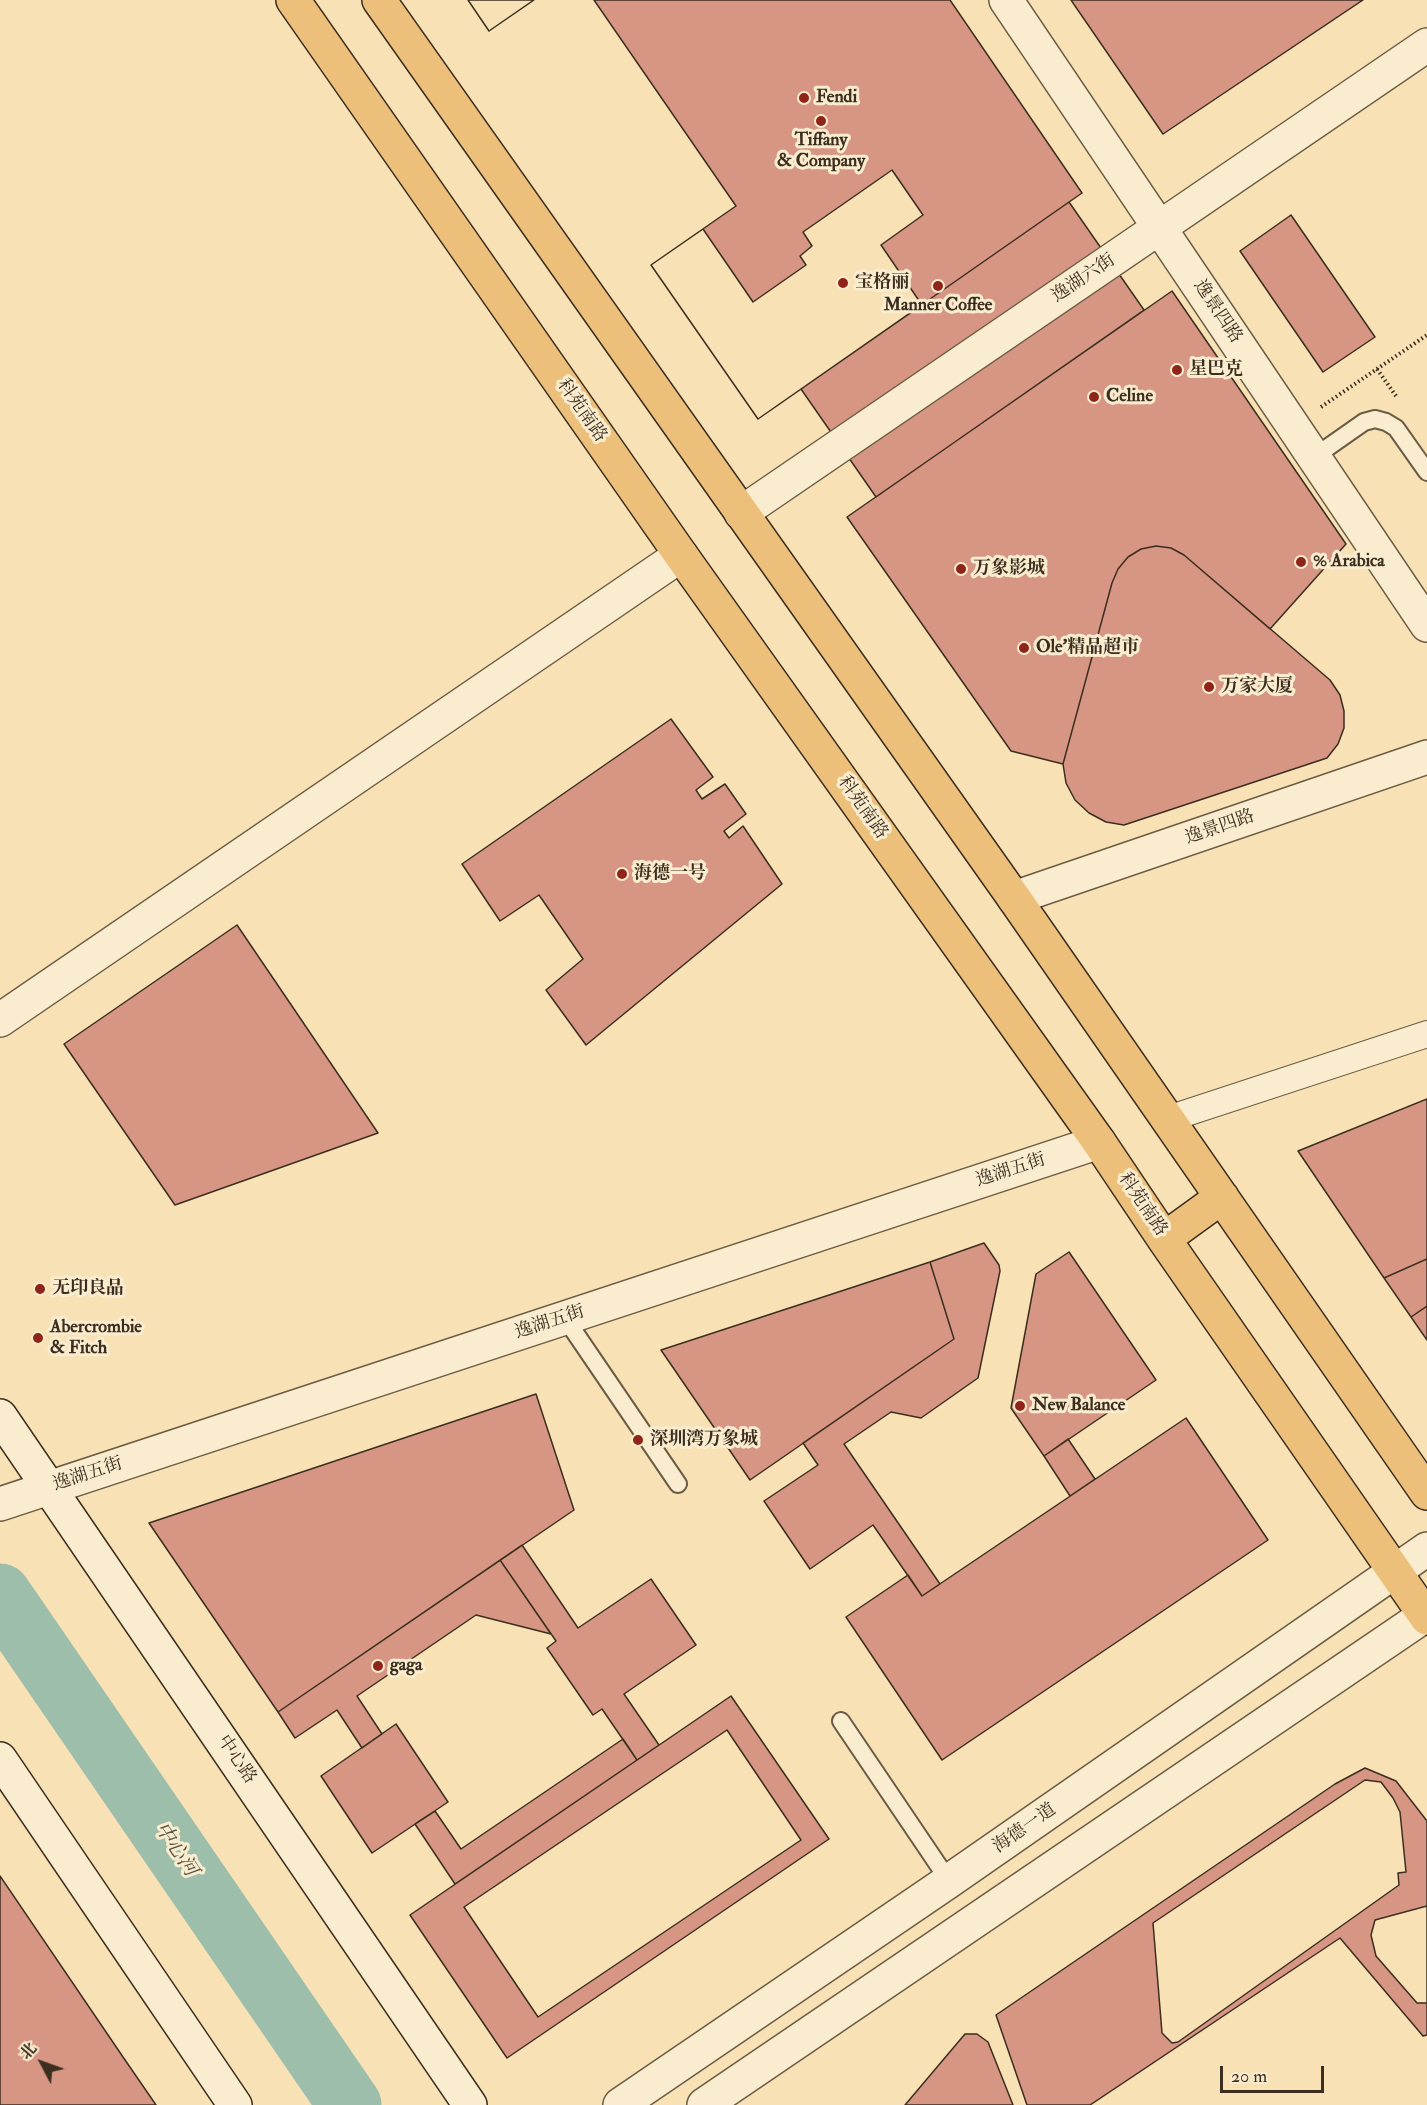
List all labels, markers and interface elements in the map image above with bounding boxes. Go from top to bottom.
place label: Fendi [816,87,857,109]
marker: Fendi [797,91,811,105]
marker: Tiffany & Company [814,114,828,128]
place label: Tiffany & Company [777,130,865,172]
street label: 逸湖六街 [1048,250,1120,308]
place label: 宝格丽 [855,272,909,294]
marker: 宝格丽 [836,276,850,290]
street label: 逸景四路 [1188,276,1246,348]
marker: Manner Coffee [931,279,945,293]
place label: Manner Coffee [884,295,992,317]
place label: 星巴克 [1189,359,1243,381]
marker: 星巴克 [1170,363,1184,377]
street label: 科苑南路 [552,375,610,447]
place label: Celine [1106,386,1153,408]
marker: Celine [1087,390,1101,404]
place label: % Arabica [1313,551,1385,573]
marker: % Arabica [1294,555,1308,569]
place label: 万象影城 [973,558,1045,580]
marker: 万象影城 [954,562,968,576]
place label: Ole'精品超市 [1036,637,1139,659]
marker: Ole'精品超市 [1017,641,1031,655]
place label: 万家大厦 [1221,676,1293,698]
marker: 万家大厦 [1202,680,1216,694]
street label: 科苑南路 [833,772,891,844]
street label: 逸景四路 [1182,806,1258,850]
place label: 海德一号 [634,863,706,885]
marker: 海德一号 [615,867,629,881]
street label: 逸湖五街 [973,1150,1049,1192]
street label: 科苑南路 [1113,1169,1171,1241]
place label: 无印良品 [52,1278,124,1300]
marker: 无印良品 [33,1282,47,1296]
street label: 逸湖五街 [512,1302,588,1344]
place label: Abercrombie & Fitch [50,1317,142,1360]
marker: Abercrombie & Fitch [31,1331,45,1345]
place label: New Balance [1032,1395,1125,1417]
marker: New Balance [1013,1399,1027,1413]
place label: 深圳湾万象城 [650,1429,758,1451]
marker: 深圳湾万象城 [631,1433,645,1447]
street label: 逸湖五街 [50,1454,126,1496]
place label: gaga [390,1655,423,1677]
marker: gaga [371,1659,385,1673]
street label: 中心路 [212,1732,260,1788]
street label: 海德一道 [989,1800,1061,1858]
water label: 中心河 [148,1818,202,1882]
north arrow [12,2033,72,2093]
text: 北 [16,2039,41,2064]
scale bar [1223,2054,1326,2092]
text: 20 m [1231,2065,1267,2088]

